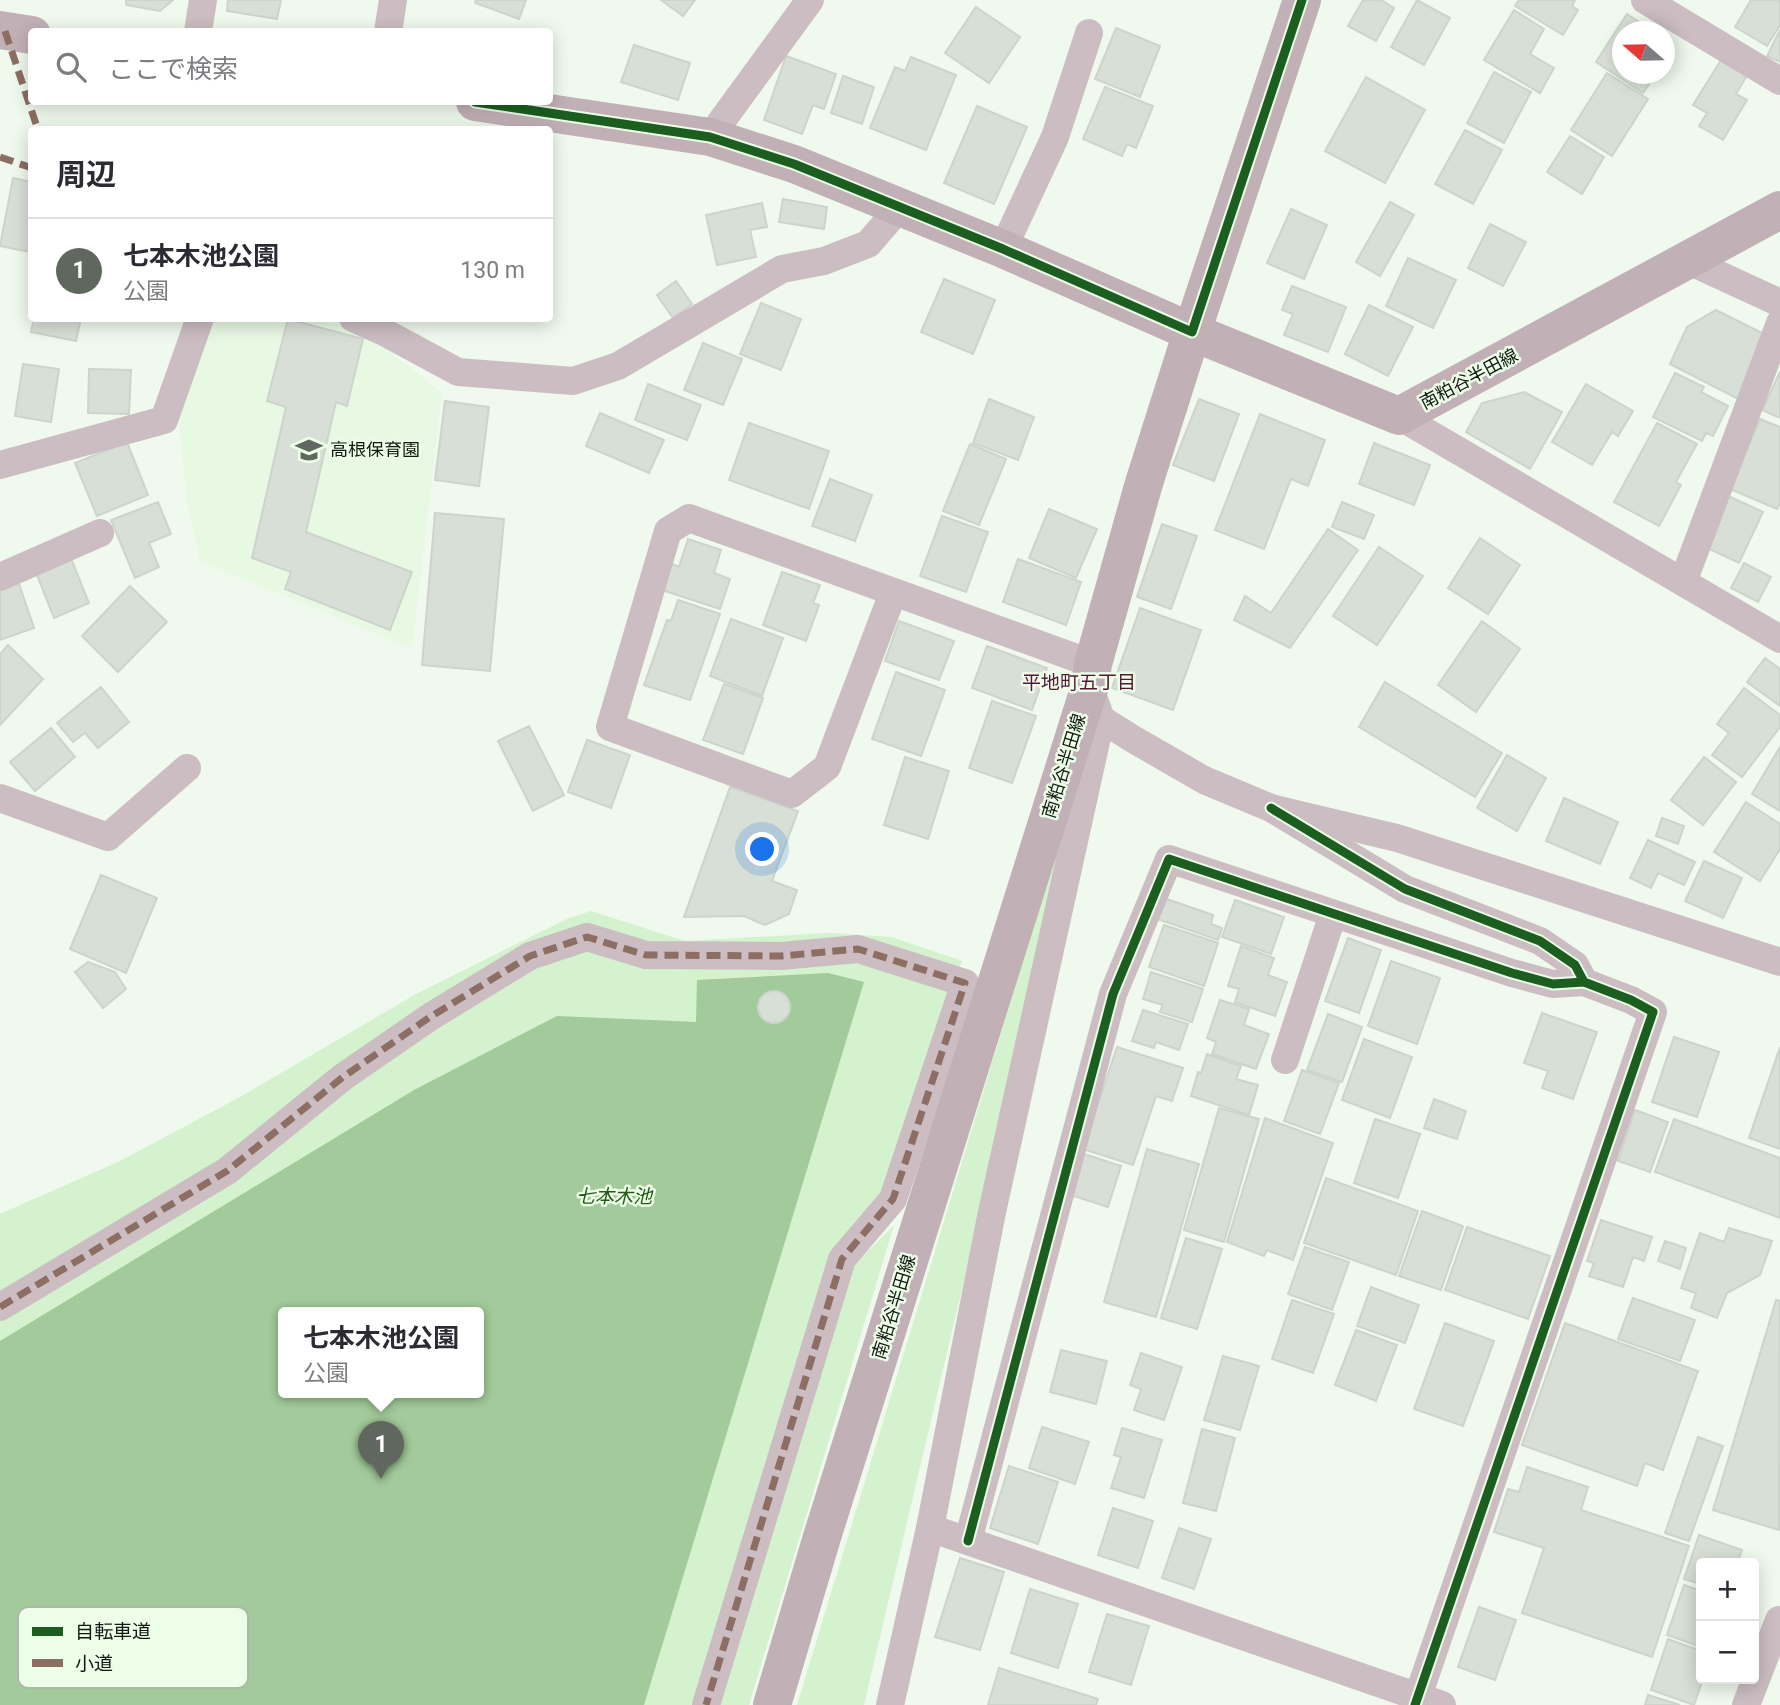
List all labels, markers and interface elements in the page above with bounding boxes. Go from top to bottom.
north arrow [1612,21,1675,84]
search box [28,28,553,105]
icon: search [52,48,90,86]
text: ここで検索 [108,54,238,84]
text: 周辺 [56,157,116,192]
text: 七本木池公園 [123,241,279,271]
text: 1 [72,257,86,284]
text: 130 m [460,257,525,284]
text: 公園 [123,278,169,305]
street label: 南粕谷半田線 [1416,344,1521,413]
school or university icon: 高根保育園 [294,435,324,465]
place label: 高根保育園 [330,439,420,460]
district label: 平地町五丁目 [1022,671,1136,694]
street label: 南粕谷半田線 [1038,711,1089,821]
your location [745,832,779,866]
water label: 七本木池 [576,1185,654,1208]
street label: 南粕谷半田線 [868,1252,919,1362]
popup [278,1307,484,1398]
text: 七本木池公園 [303,1323,459,1353]
text: 公園 [303,1360,349,1387]
pin: 1 [358,1421,404,1479]
map controls [1696,1558,1759,1684]
button: + [1696,1558,1759,1621]
legend [18,1607,248,1688]
text: 自転車道 [75,1620,151,1643]
button: − [1696,1621,1759,1684]
text: 小道 [75,1652,113,1675]

